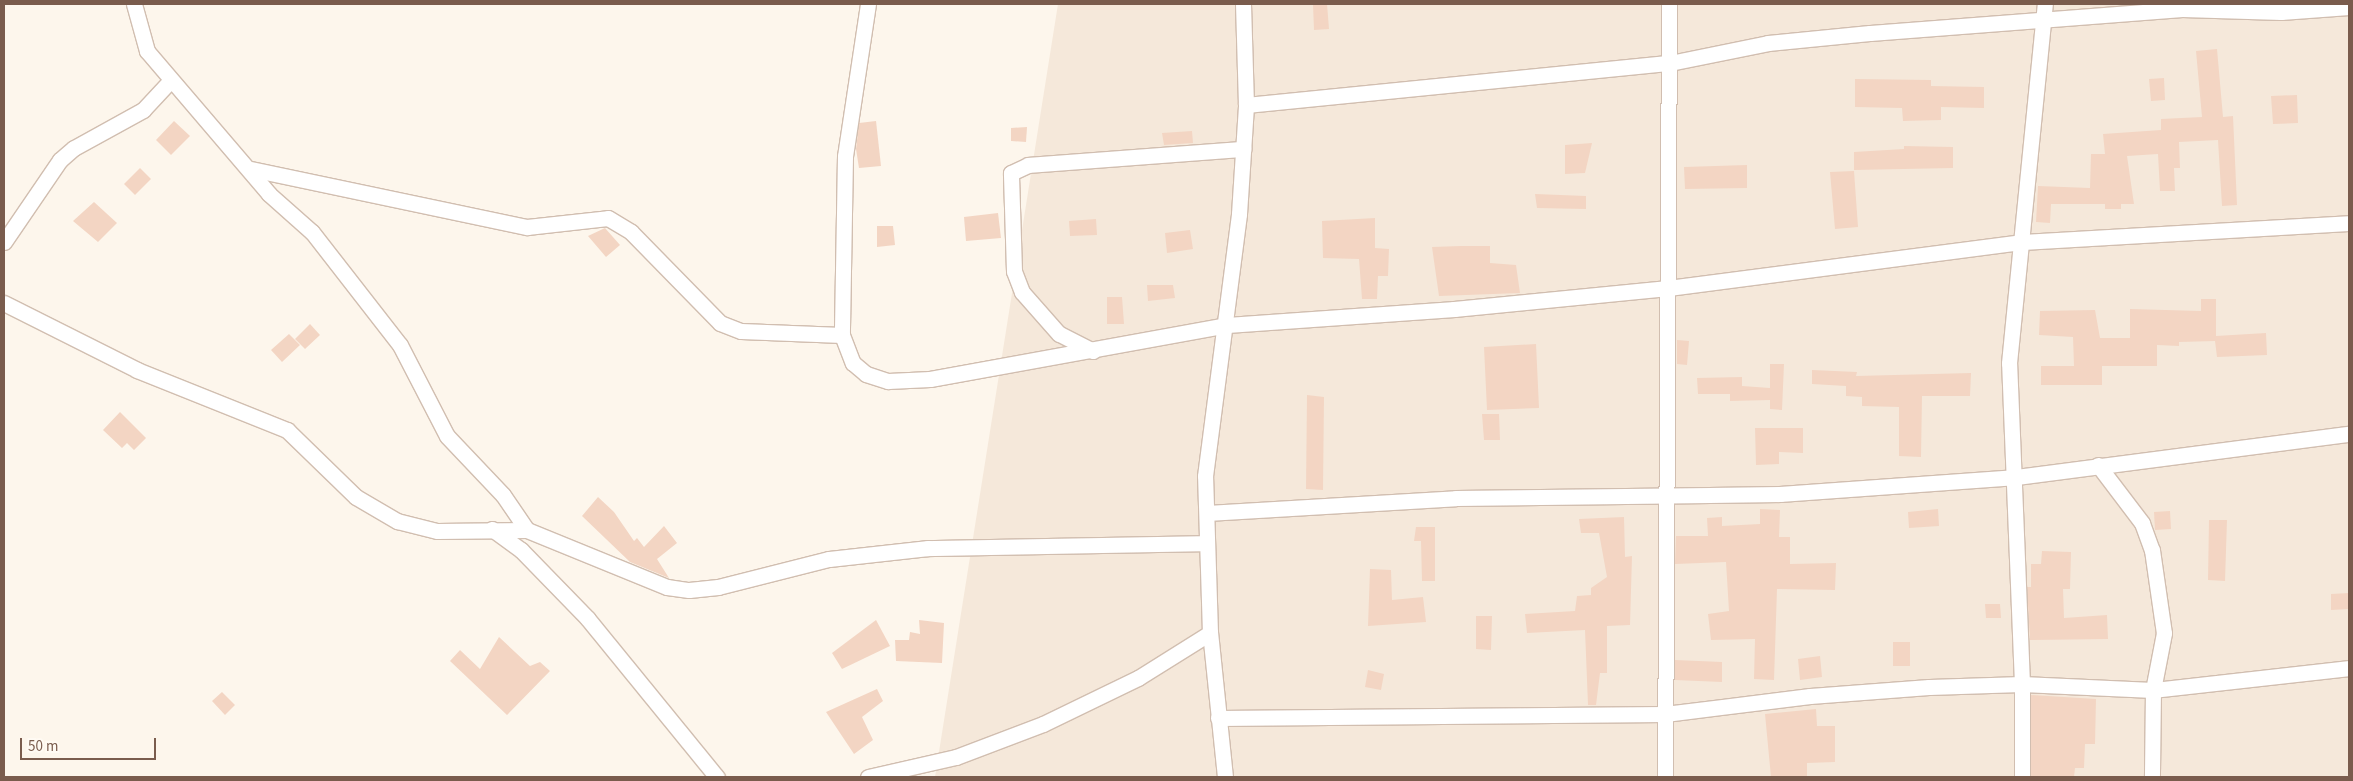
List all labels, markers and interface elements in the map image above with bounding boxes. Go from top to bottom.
scale bar [22,728,159,760]
text: 50 m [28,736,58,757]

